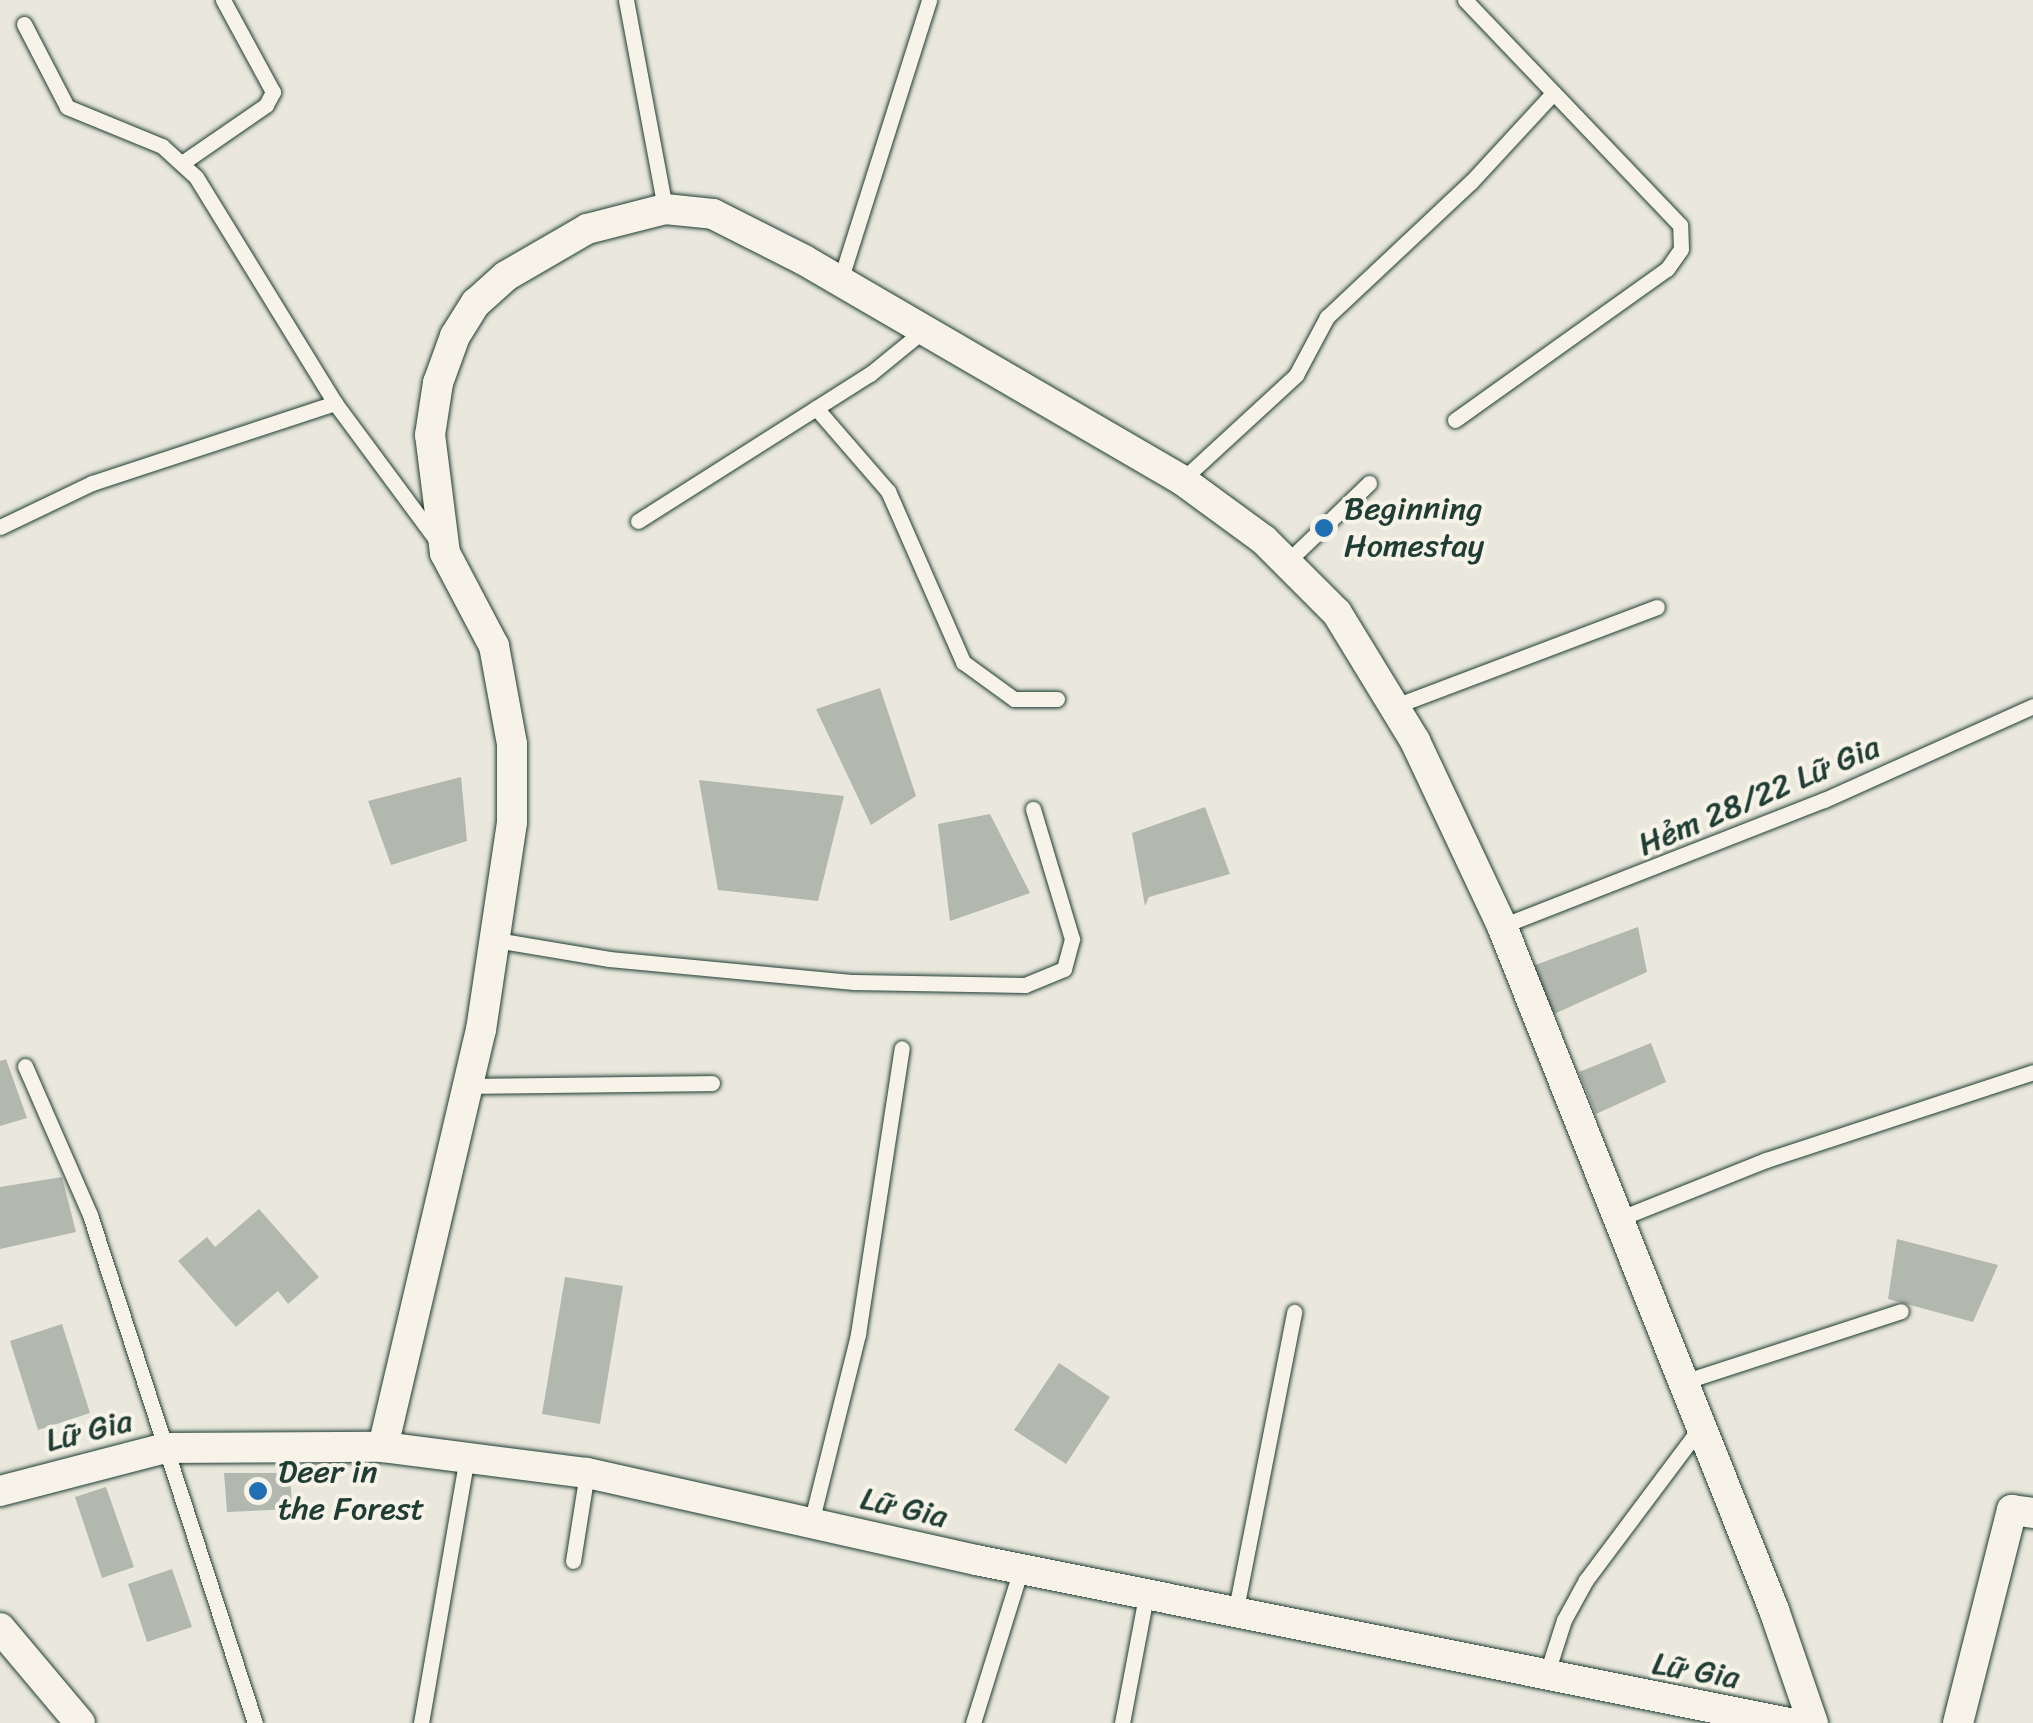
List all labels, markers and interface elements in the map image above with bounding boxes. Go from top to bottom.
place label: Beginning Homestay [1344,491,1484,566]
marker: Beginning Homestay [1313,517,1335,539]
street label: Hẻm 28/22 Lữ Gia [1632,728,1886,864]
street label: Lữ Gia [42,1402,136,1460]
place label: Deer in the Forest [278,1454,424,1529]
street label: Lữ Gia [857,1479,951,1537]
marker: Deer in the Forest [247,1480,269,1502]
street label: Lữ Gia [1649,1644,1743,1698]

